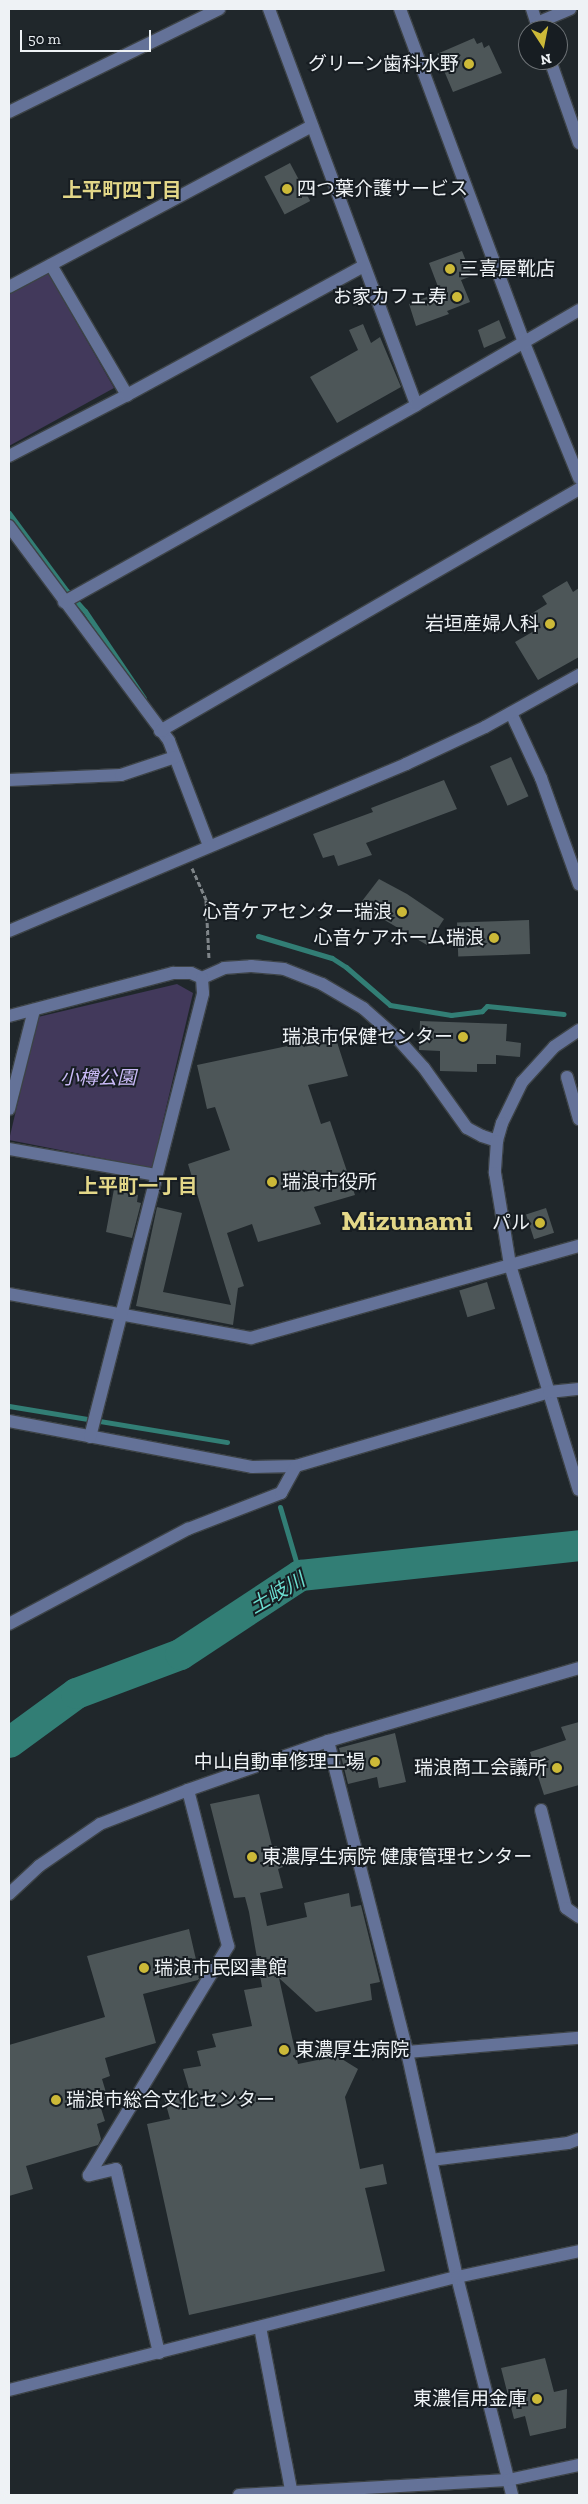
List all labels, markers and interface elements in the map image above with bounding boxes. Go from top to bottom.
scale bar [22,20,154,52]
north arrow [518,20,568,70]
text: 50 m [28,30,61,48]
text: N [539,50,553,69]
place label: グリーン歯科水野 [307,53,459,75]
marker: グリーン歯科水野 [463,58,475,70]
district label: 上平町四丁目 [62,178,182,202]
place label: 四つ葉介護サービス [297,178,468,200]
marker: 四つ葉介護サービス [281,183,293,195]
place label: 三喜屋靴店 [460,258,555,280]
marker: 三喜屋靴店 [444,263,456,275]
place label: お家カフェ寿 [333,286,447,308]
marker: お家カフェ寿 [451,291,463,303]
place label: 岩垣産婦人科 [425,613,539,635]
marker: 岩垣産婦人科 [543,617,557,631]
place label: 心音ケアセンター瑞浪 [202,901,392,923]
marker: 心音ケアセンター瑞浪 [396,906,408,918]
place label: 心音ケアホーム瑞浪 [313,927,484,949]
marker: 心音ケアホーム瑞浪 [488,932,500,944]
place label: 瑞浪市保健センター [282,1026,453,1048]
marker: 瑞浪市保健センター [457,1031,469,1043]
park label: 小樽公園 [60,1067,136,1089]
place label: 瑞浪市役所 [282,1171,377,1193]
district label: 上平町一丁目 [78,1174,198,1198]
marker: 瑞浪市役所 [266,1176,278,1188]
district label: Mizunami [341,1204,473,1238]
place label: パル [492,1212,530,1234]
marker: パル [534,1217,546,1229]
water label: 土岐川 [245,1568,309,1618]
place label: 中山自動車修理工場 [194,1751,365,1773]
marker: 中山自動車修理工場 [369,1756,381,1768]
place label: 瑞浪商工会議所 [414,1757,547,1779]
marker: 瑞浪商工会議所 [551,1762,563,1774]
place label: 東濃厚生病院 健康管理センター [262,1846,532,1868]
marker: 東濃厚生病院 健康管理センター [246,1851,258,1863]
place label: 瑞浪市民図書館 [154,1957,287,1979]
marker: 瑞浪市民図書館 [138,1962,150,1974]
place label: 東濃厚生病院 [295,2039,409,2061]
marker: 東濃厚生病院 [277,2043,291,2057]
place label: 瑞浪市総合文化センター [66,2089,275,2111]
marker: 瑞浪市総合文化センター [50,2094,62,2106]
place label: 東濃信用金庫 [413,2388,527,2410]
marker: 東濃信用金庫 [531,2393,543,2405]

